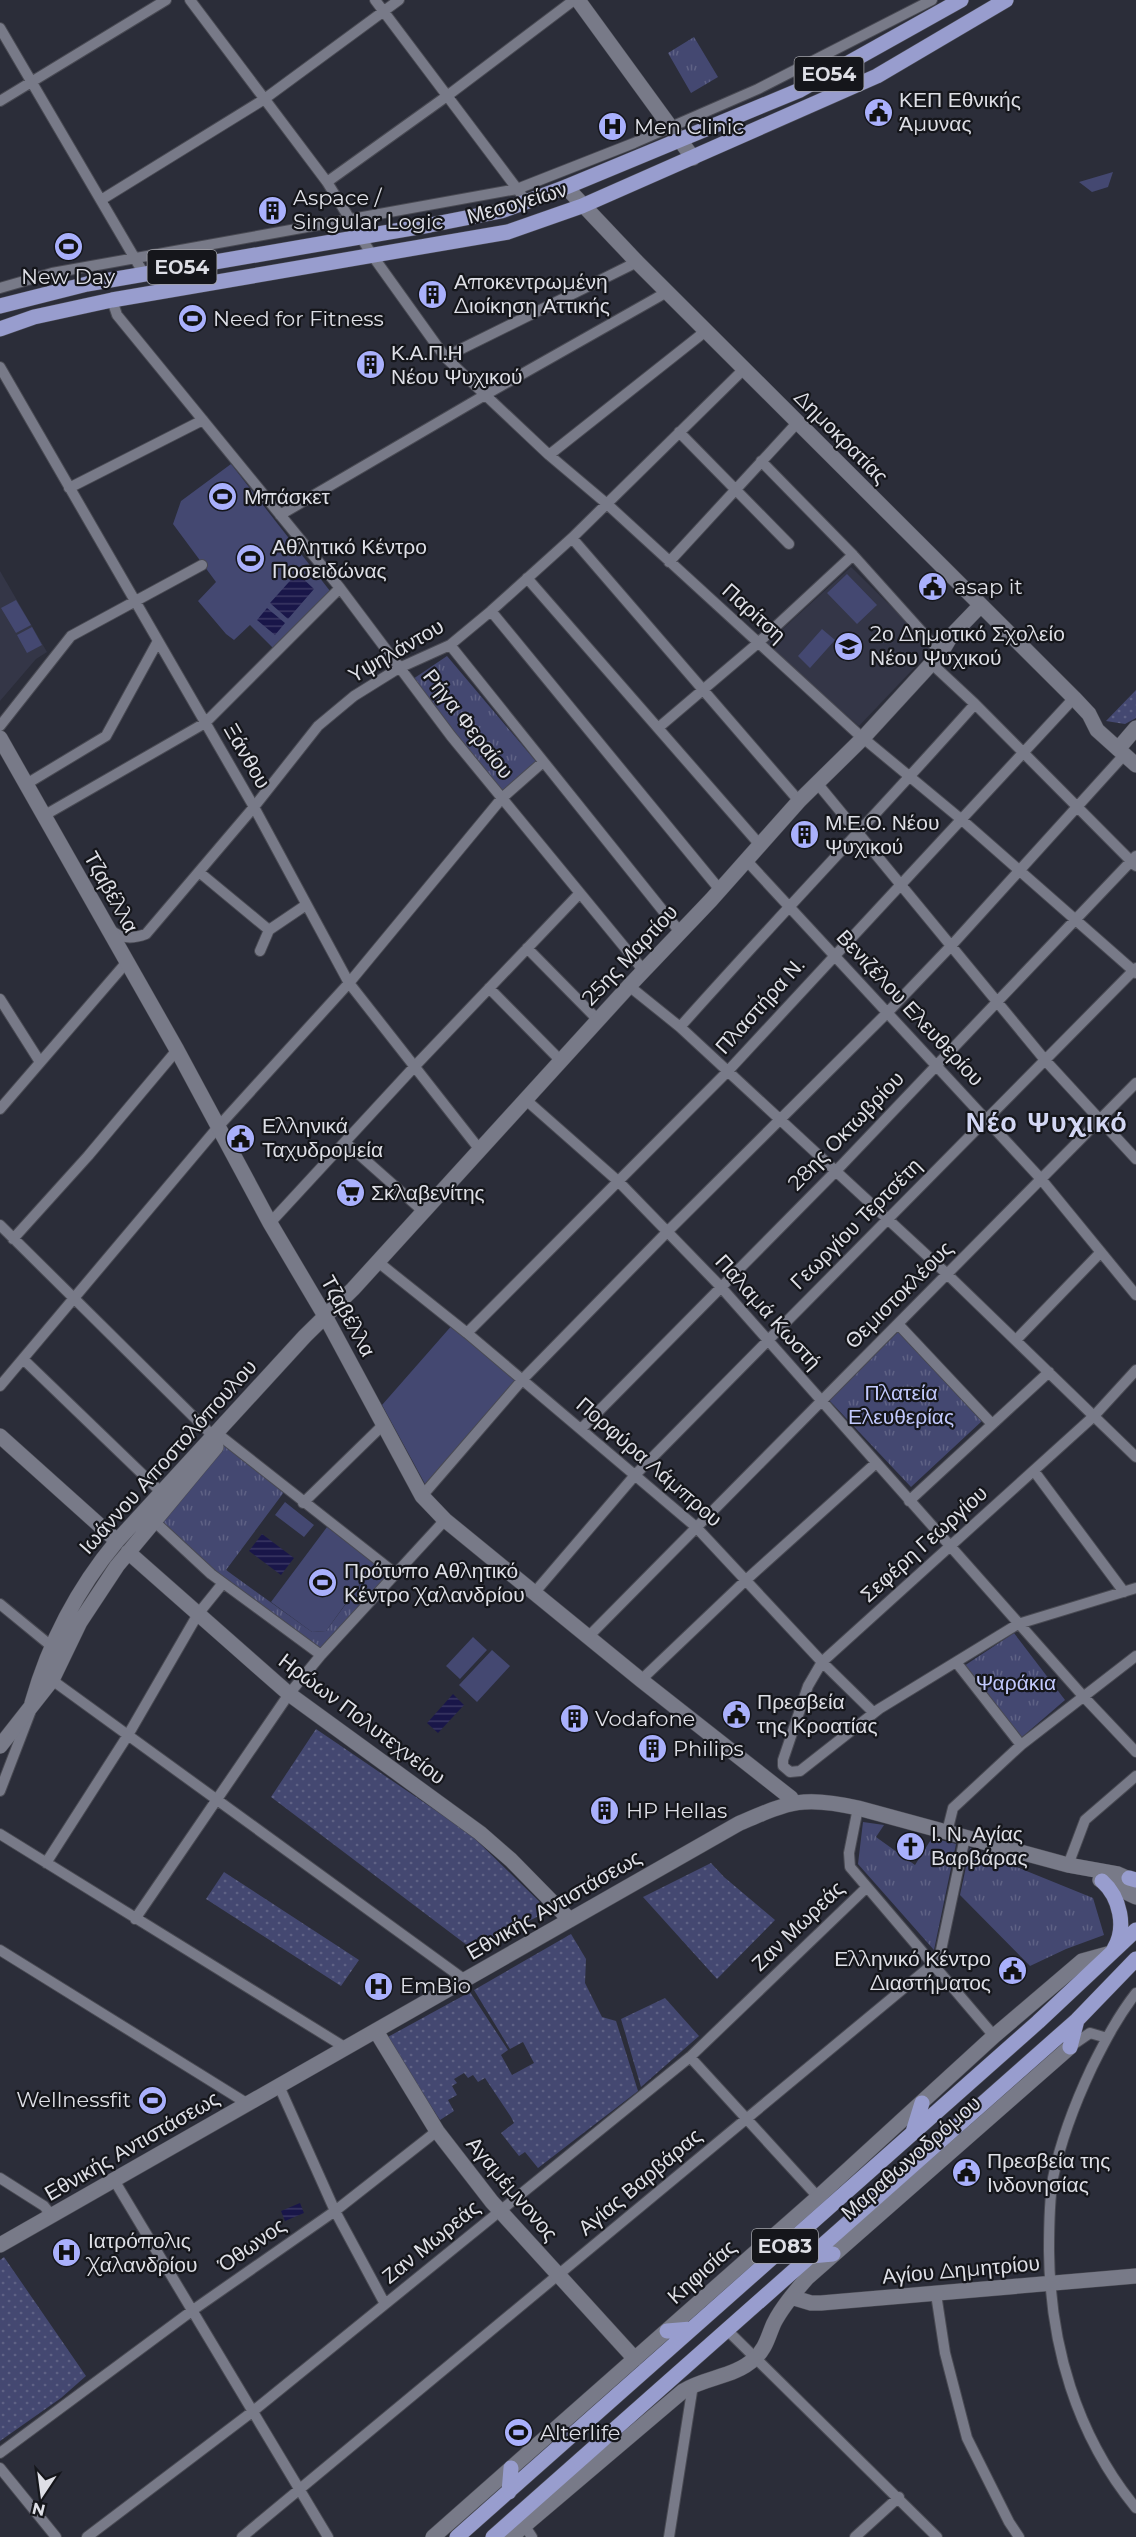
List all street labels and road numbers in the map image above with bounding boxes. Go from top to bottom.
road number: ΕΟ54 [794,57,864,91]
street label: Μεσογείων [464,176,570,229]
road number: ΕΟ54 [148,250,216,284]
street label: Δημοκρατίας [789,385,893,489]
street label: Παρίτση [718,578,791,648]
street label: Υψηλάντου [344,613,448,688]
street label: Ρήγα Φεραίου [418,664,519,783]
street label: Ξάνθου [219,719,276,793]
street label: Τζαβέλλα [79,847,144,937]
street label: 25ης Μαρτίου [577,899,683,1010]
street label: Βενιζέλου Ελευθερίου [832,924,989,1091]
street label: Πλαστήρα Ν. [710,952,809,1059]
street label: 28ης Οκτωβρίου [783,1066,909,1195]
street label: Γεωργίου Τερτσέτη [785,1153,926,1294]
street label: Θεμιστοκλέους [840,1236,958,1354]
street label: Παλαμά Κωστή [710,1249,826,1374]
street label: Τζαβέλλα [316,1271,381,1361]
street label: Ιωάννου Αποστολόπουλου [74,1354,262,1559]
street label: Πορφύρα Λάμπρου [571,1392,727,1532]
street label: Σεφέρη Γεωργίου [855,1480,992,1607]
street label: Ηρώων Πολυτεχνείου [274,1648,451,1789]
street label: Εθνικής Αντιστάσεως [462,1844,646,1965]
street label: Ζαν Μωρεάς [746,1876,849,1976]
street label: Εθνικής Αντιστάσεως [40,2085,224,2206]
street label: Μαραθωνοδρόμου [836,2090,986,2225]
street label: Αγίας Βαρβάρας [573,2123,706,2240]
street label: Αγαμέμνονος [461,2131,563,2246]
street label: Ζαν Μωρεάς [377,2195,485,2289]
street label: Όθωνος [212,2212,290,2277]
road number: ΕΟ83 [752,2229,818,2263]
street label: Κηφισίας [662,2234,741,2309]
street label: Αγίου Δημητρίου [881,2250,1041,2289]

